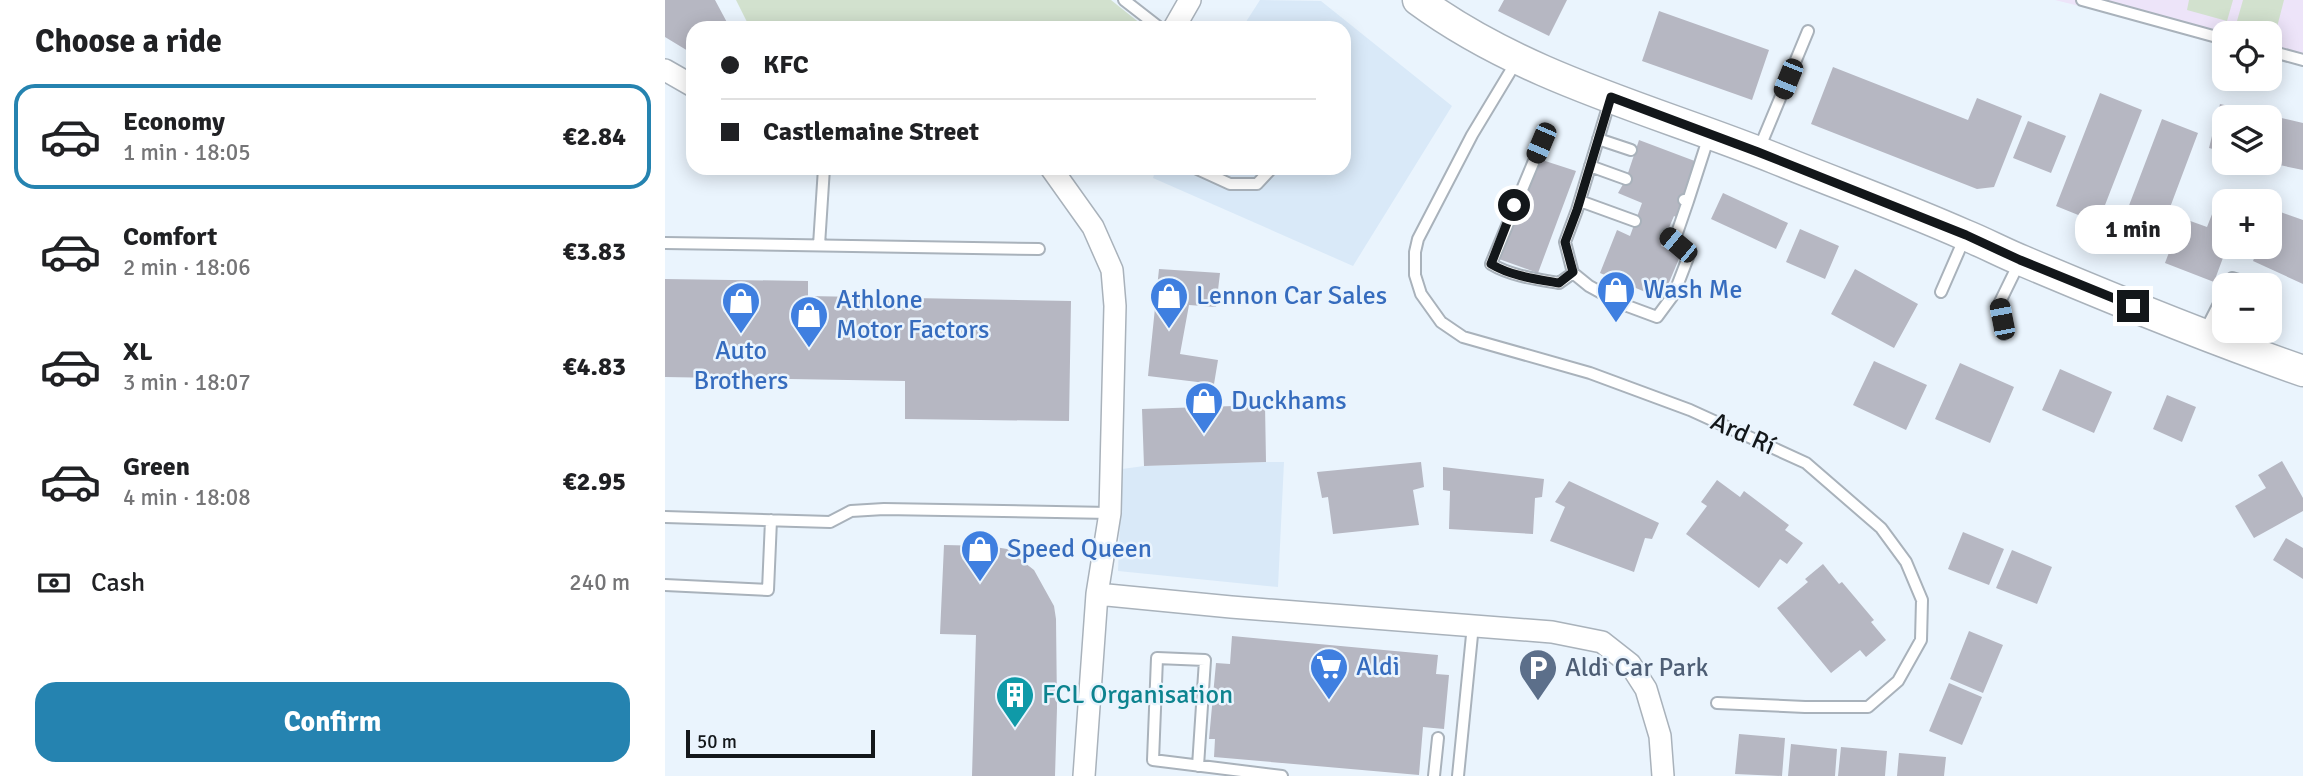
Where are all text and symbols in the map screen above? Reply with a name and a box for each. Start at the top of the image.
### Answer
map controls [2212,21,2282,343]
button: locate [2212,21,2282,91]
text: Choose a ride [35,22,222,61]
text: KFC [763,49,809,81]
car [1771,56,1806,102]
icon: car [39,105,102,168]
button: layers [2212,105,2282,175]
text: Economy [123,106,225,138]
text: Castlemaine Street [763,116,979,148]
car [1524,120,1559,166]
text: €2.84 [562,121,626,153]
text: 1 min · 18:05 [123,138,251,167]
route start [1498,189,1530,221]
button: + [2212,189,2282,259]
callout: 1 min [2075,204,2191,254]
text: 1 min [2105,215,2161,244]
icon: car [39,220,102,283]
text: Comfort [123,221,217,253]
car [1656,223,1701,267]
text: €3.83 [562,236,626,268]
text: 2 min · 18:06 [123,253,251,282]
shop icon: Wash Me [1595,269,1637,324]
button: − [2212,273,2282,343]
place label: Wash Me [1643,274,1743,306]
shop icon: Lennon Car Sales [1148,275,1190,330]
shop icon: Auto Brothers [720,280,762,335]
place label: Lennon Car Sales [1196,280,1387,312]
place label: Athlone Motor Factors [836,284,989,346]
route end [2117,290,2149,322]
shop icon: Athlone Motor Factors [788,294,830,349]
car [1988,296,2017,342]
icon: car [39,335,102,398]
place label: Auto Brothers [694,335,788,397]
text: XL [123,336,153,368]
text: €4.83 [562,351,626,383]
text: 3 min · 18:07 [123,368,251,397]
shop icon: Duckhams [1183,380,1225,435]
place label: Duckhams [1231,385,1347,417]
street label: Ard Rí [1706,406,1780,462]
icon: car [39,450,102,513]
text: Green [123,451,190,483]
text: €2.95 [562,466,626,498]
text: 4 min · 18:08 [123,483,251,512]
shop icon: Speed Queen [959,528,1001,583]
place label: Speed Queen [1007,533,1152,565]
icon: cash [35,564,73,602]
text: Cash [91,567,145,599]
text: 240 m [569,568,630,597]
supermarket icon: Aldi [1308,646,1350,701]
parking icon: Aldi Car Park [1517,647,1559,702]
place label: Aldi [1356,651,1400,683]
place label: Aldi Car Park [1565,652,1709,684]
building icon: FCL Organisation [994,674,1036,729]
place label: FCL Organisation [1042,679,1233,711]
button: Confirm [35,682,630,762]
scale bar [686,727,875,759]
text: 50 m [697,730,737,754]

